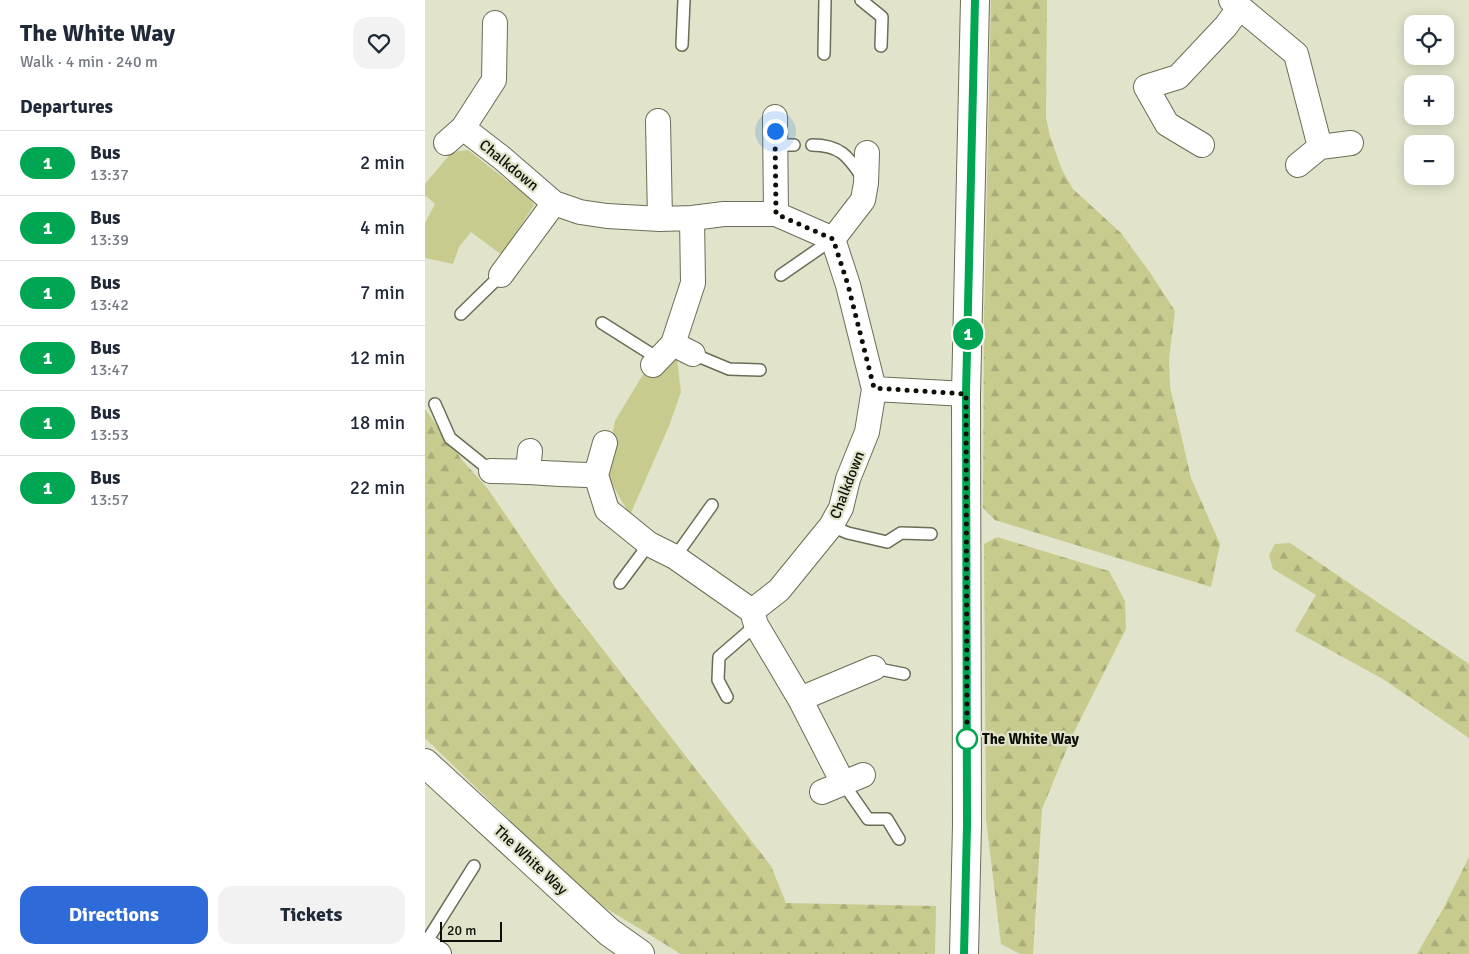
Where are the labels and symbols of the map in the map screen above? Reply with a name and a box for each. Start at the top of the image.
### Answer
your location [763,119,788,144]
street label: Chalkdown [476,136,542,194]
line badge: 1 [952,318,984,350]
street label: Chalkdown [826,449,868,521]
marker: The White Way [956,728,978,750]
place label: The White Way [982,730,1079,748]
street label: The White Way [491,821,571,899]
scale bar [440,919,503,942]

